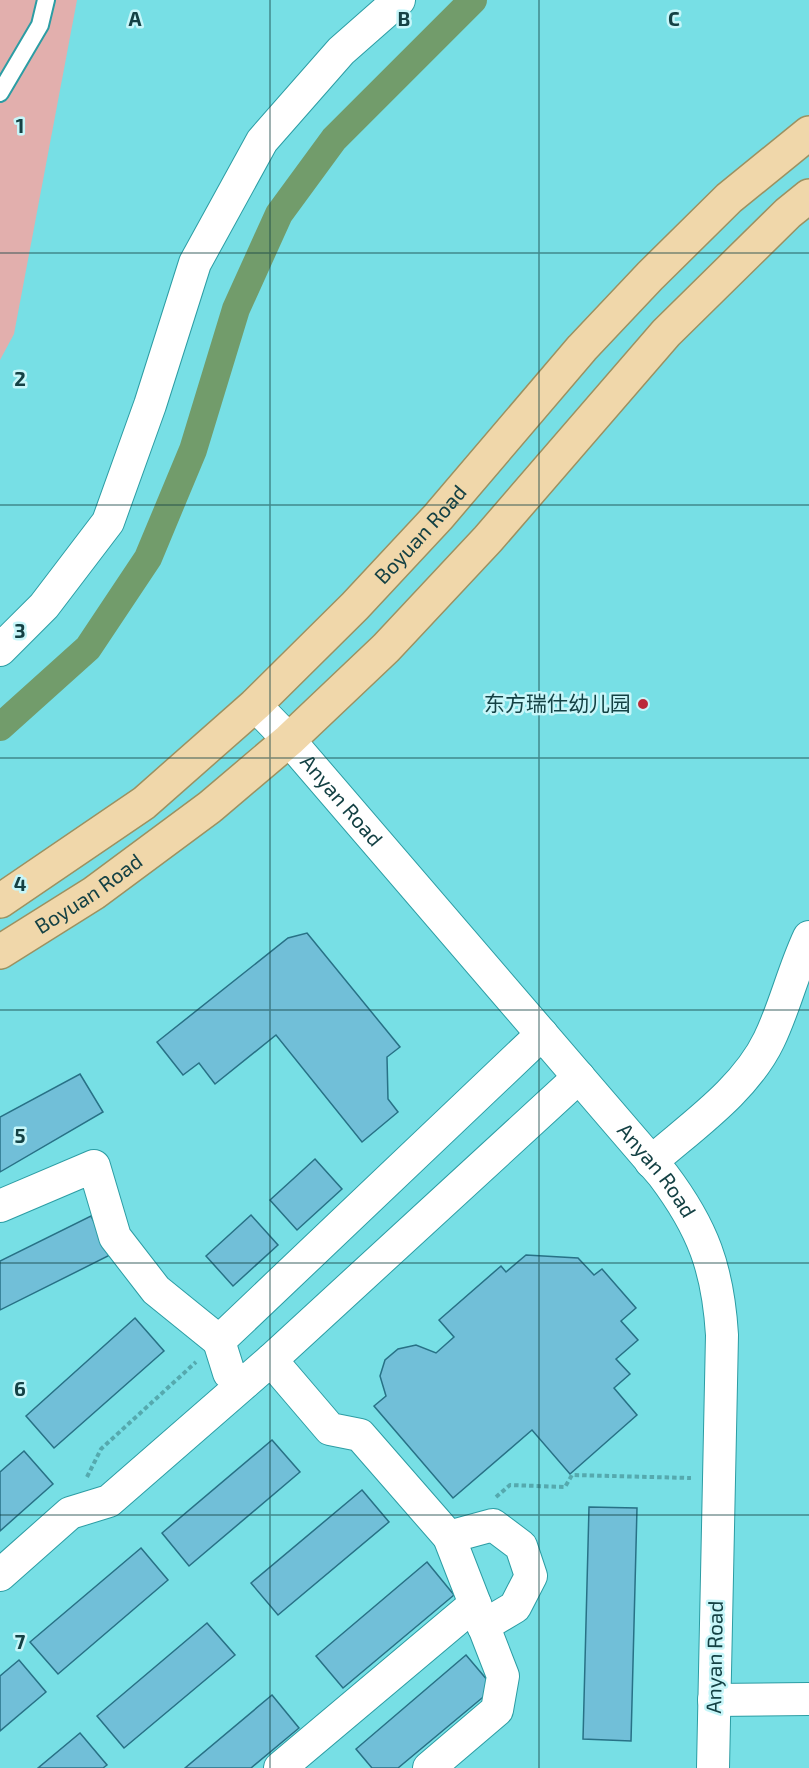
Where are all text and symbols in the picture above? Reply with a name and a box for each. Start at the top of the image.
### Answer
text: A [128,6,142,30]
text: B [398,6,410,30]
text: C [668,6,680,30]
text: 1 [16,113,24,137]
text: 2 [14,366,26,390]
street label: Boyuan Road [368,479,471,588]
text: 3 [14,618,26,642]
place label: 东方瑞仕幼儿园 [484,690,631,715]
marker: 东方瑞仕幼儿园 [636,697,650,711]
street label: Anyan Road [296,749,389,851]
street label: Boyuan Road [30,848,147,938]
text: 4 [14,871,27,895]
street label: Anyan Road [613,1117,702,1221]
text: 5 [14,1123,26,1147]
text: 6 [14,1376,26,1400]
street label: Anyan Road [700,1600,727,1714]
text: 7 [15,1629,26,1653]

